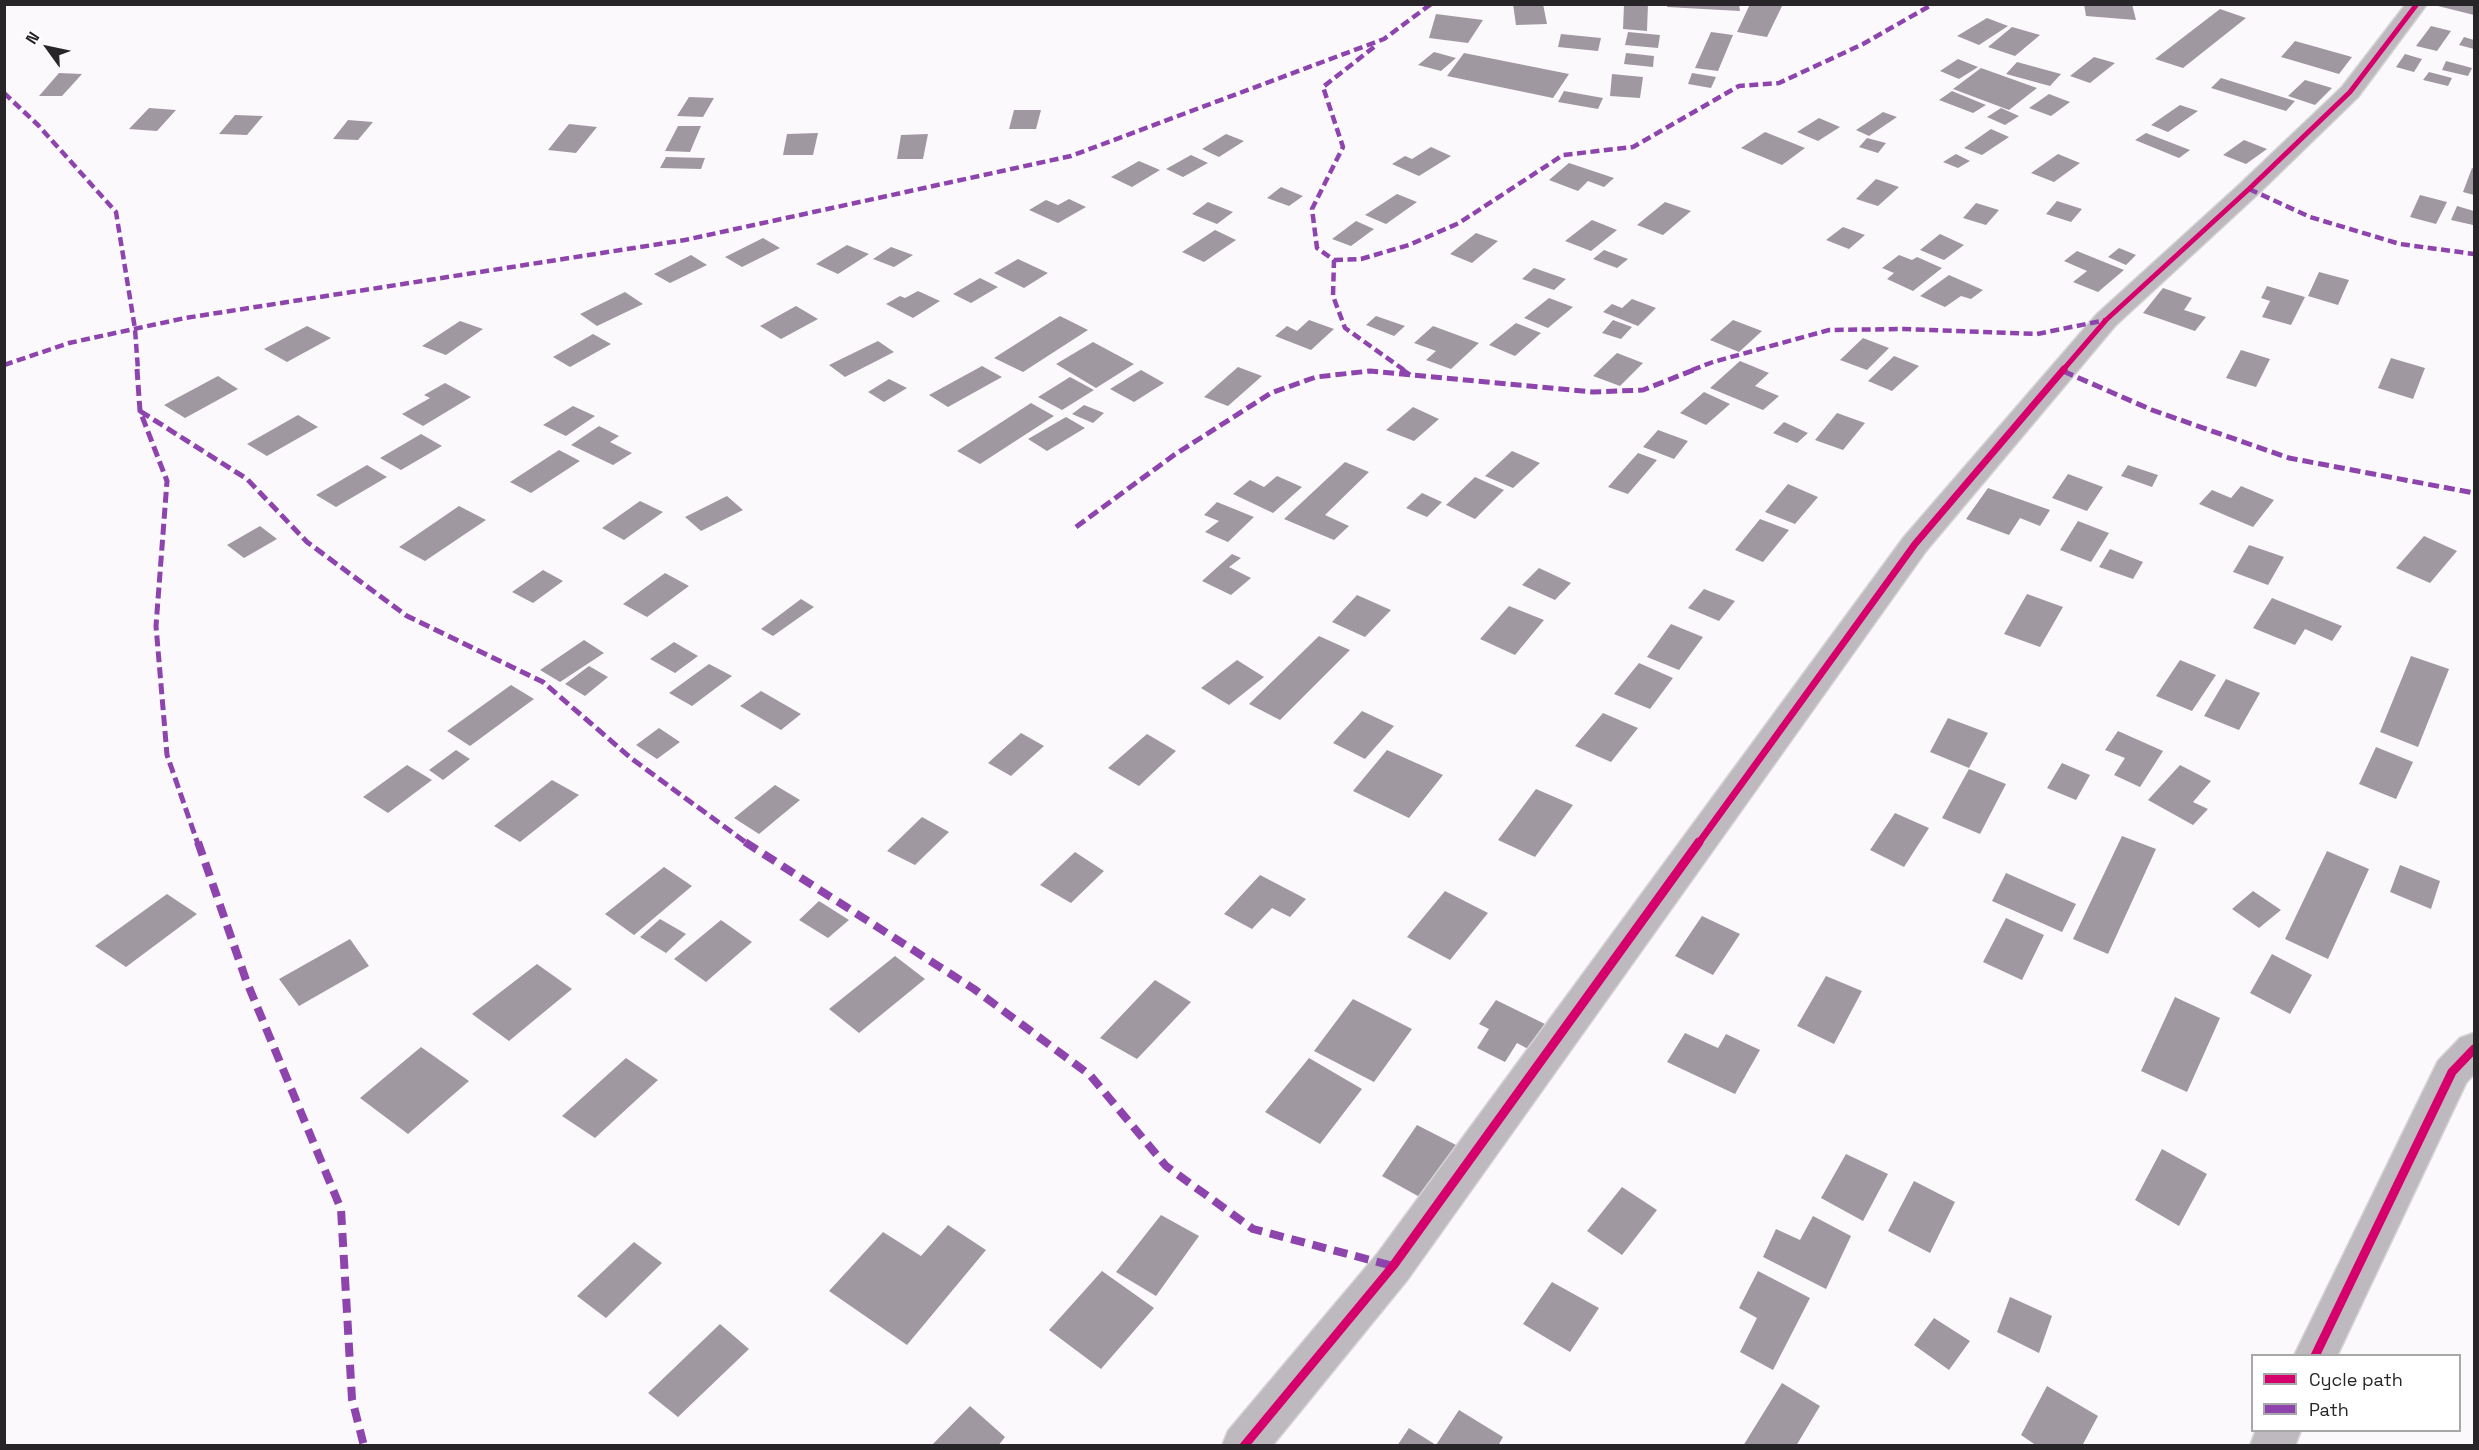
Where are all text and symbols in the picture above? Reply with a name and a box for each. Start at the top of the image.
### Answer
north arrow [18,18,78,78]
text: N [21,28,44,48]
legend [2251,1354,2461,1432]
text: Cycle path [2309,1368,2403,1391]
text: Path [2309,1398,2349,1421]

